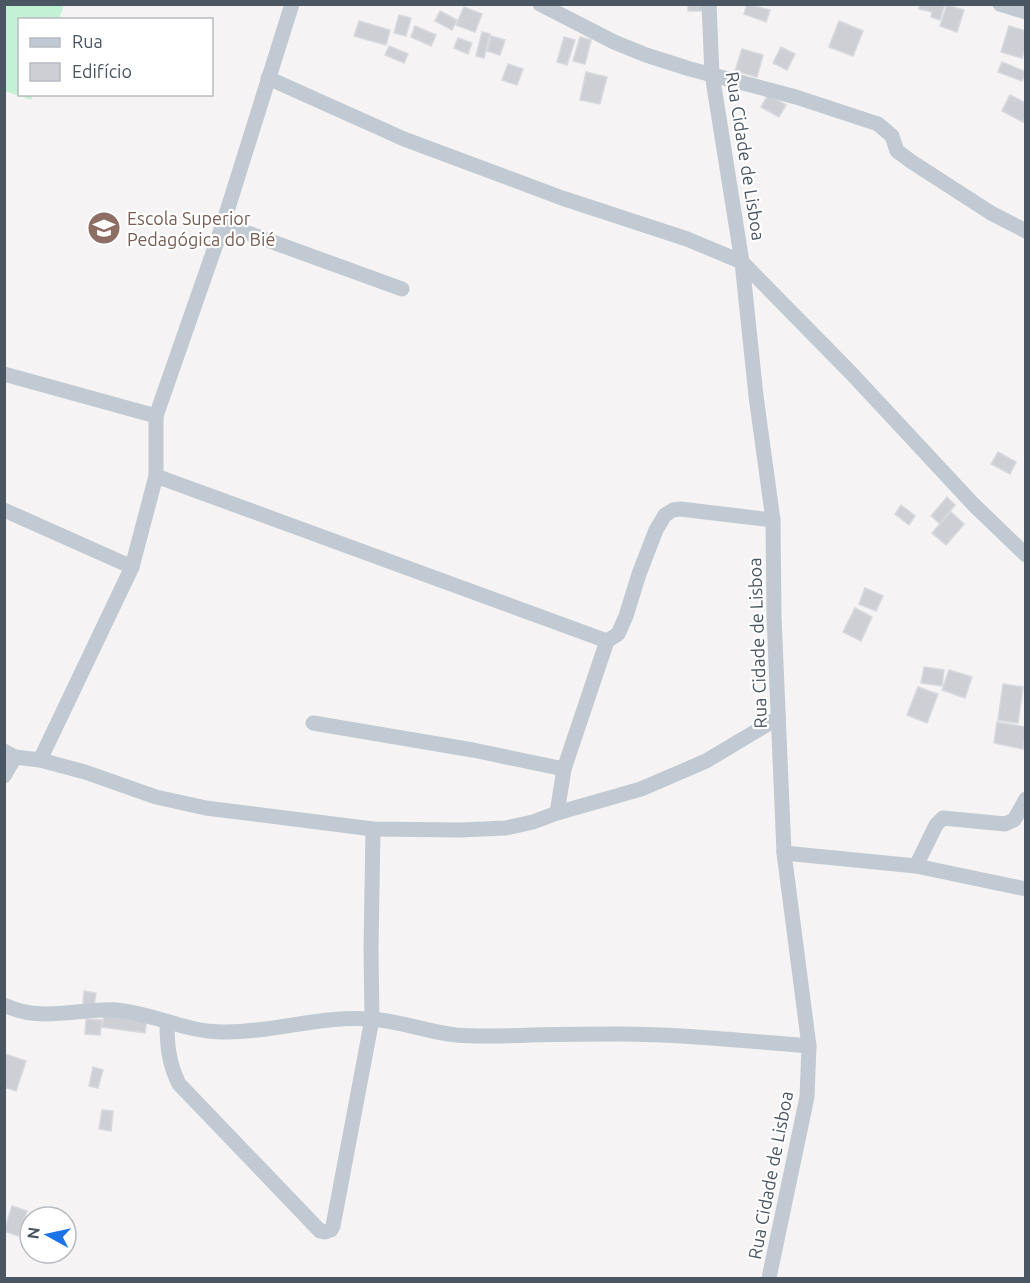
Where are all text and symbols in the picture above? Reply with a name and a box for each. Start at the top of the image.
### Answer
legend [18,18,213,96]
text: Rua [72,31,103,51]
text: Edifício [72,61,132,81]
street label: Rua Cidade de Lisboa [723,70,769,242]
place label: Escola Superior Pedagógica do Bié [127,208,275,249]
school or university icon: Escola Superior Pedagógica do Bié [86,210,122,246]
street label: Rua Cidade de Lisboa [744,557,770,729]
street label: Rua Cidade de Lisboa [744,1089,796,1261]
north arrow [18,1205,78,1265]
text: N [23,1226,43,1240]

